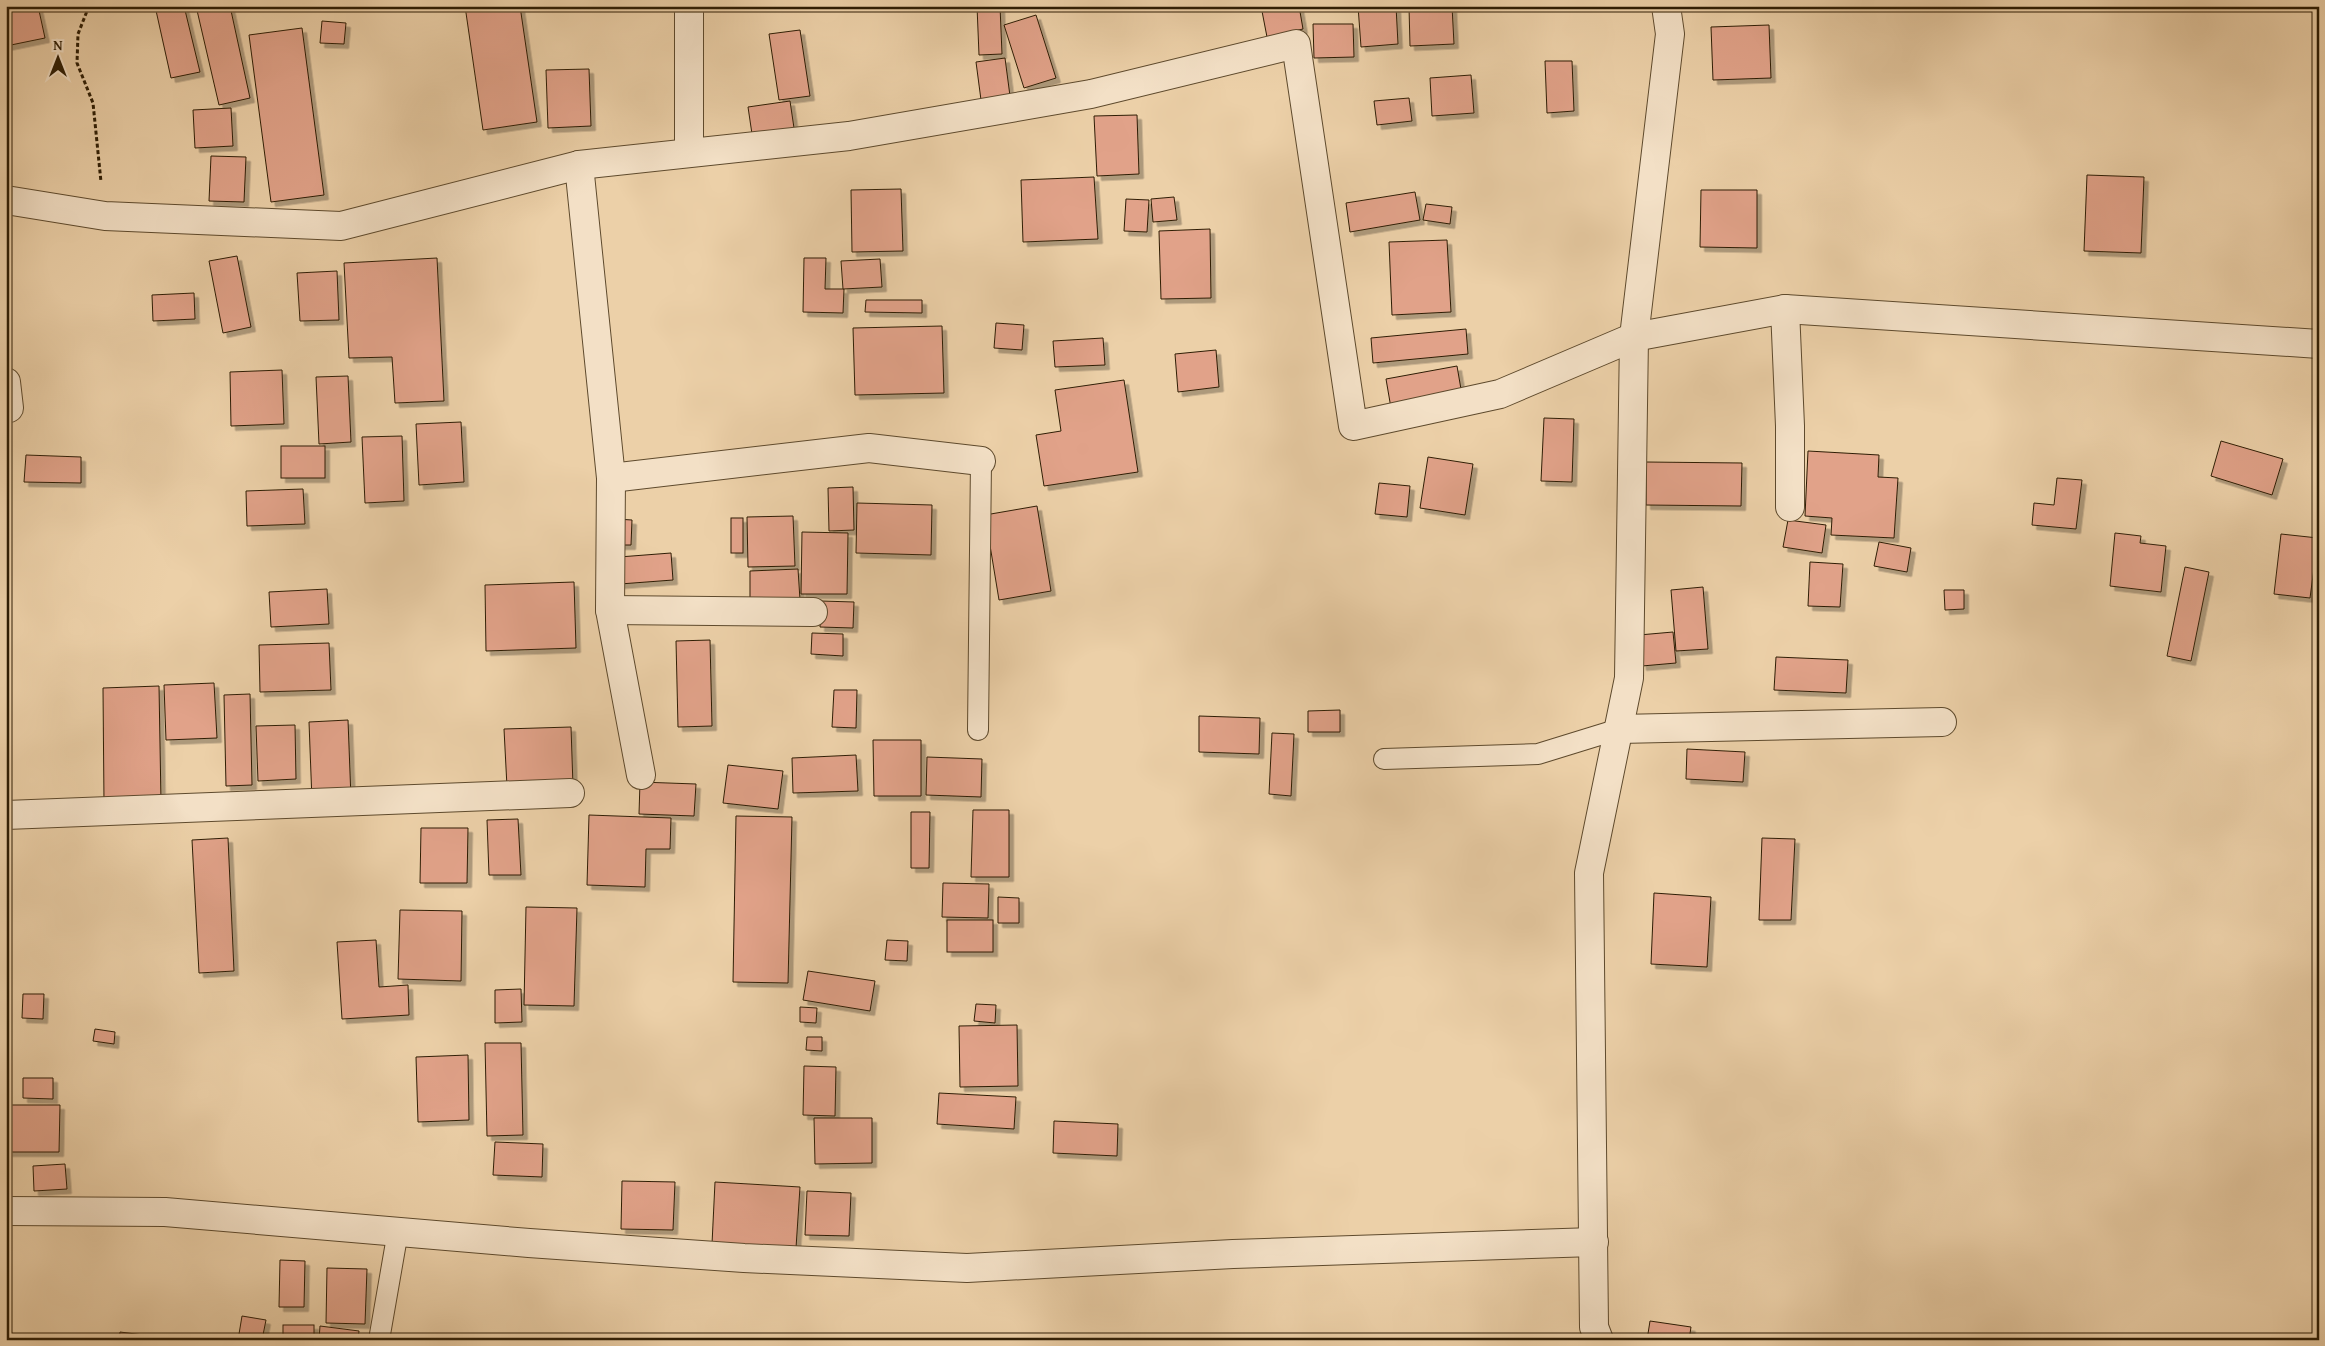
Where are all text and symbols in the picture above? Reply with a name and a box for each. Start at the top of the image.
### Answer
north arrow [32,32,82,82]
text: N [53,35,63,55]

